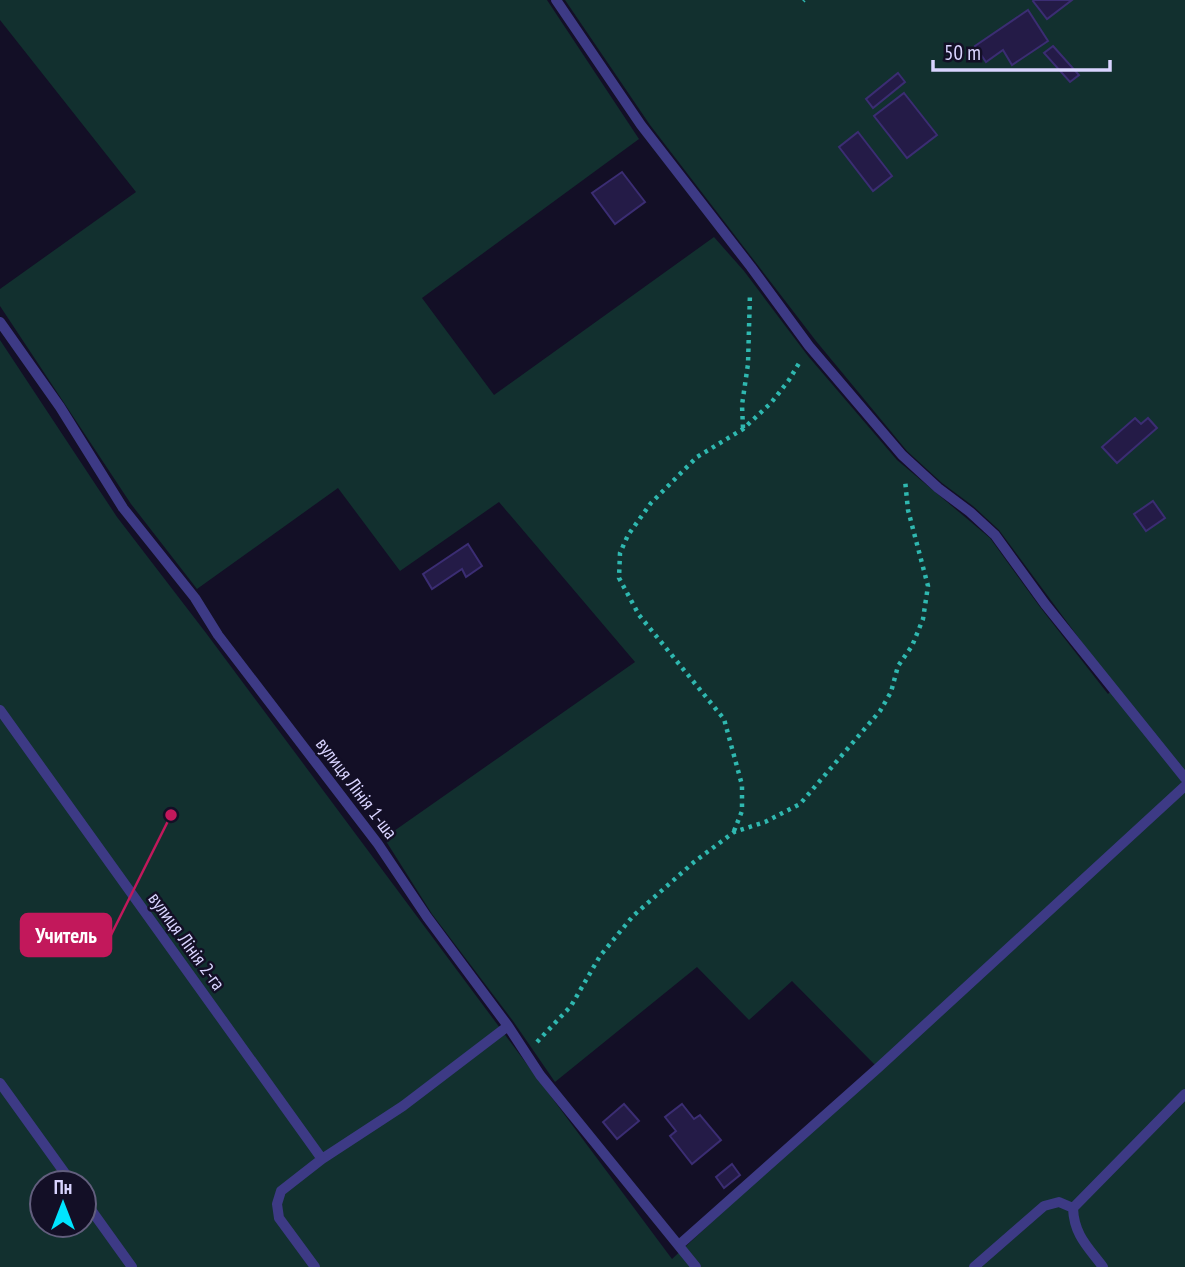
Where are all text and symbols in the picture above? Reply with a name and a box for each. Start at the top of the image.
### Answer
scale bar [933,28,1110,72]
text: 50 m [944,39,981,66]
street label: вулиця Лінія 1-ша [311,733,403,843]
street label: вулиця Лінія 2-га [143,887,231,995]
callout: Учитель [21,914,111,956]
text: Учитель [34,922,97,949]
north arrow [28,1169,98,1239]
text: Пн [54,1175,72,1199]

